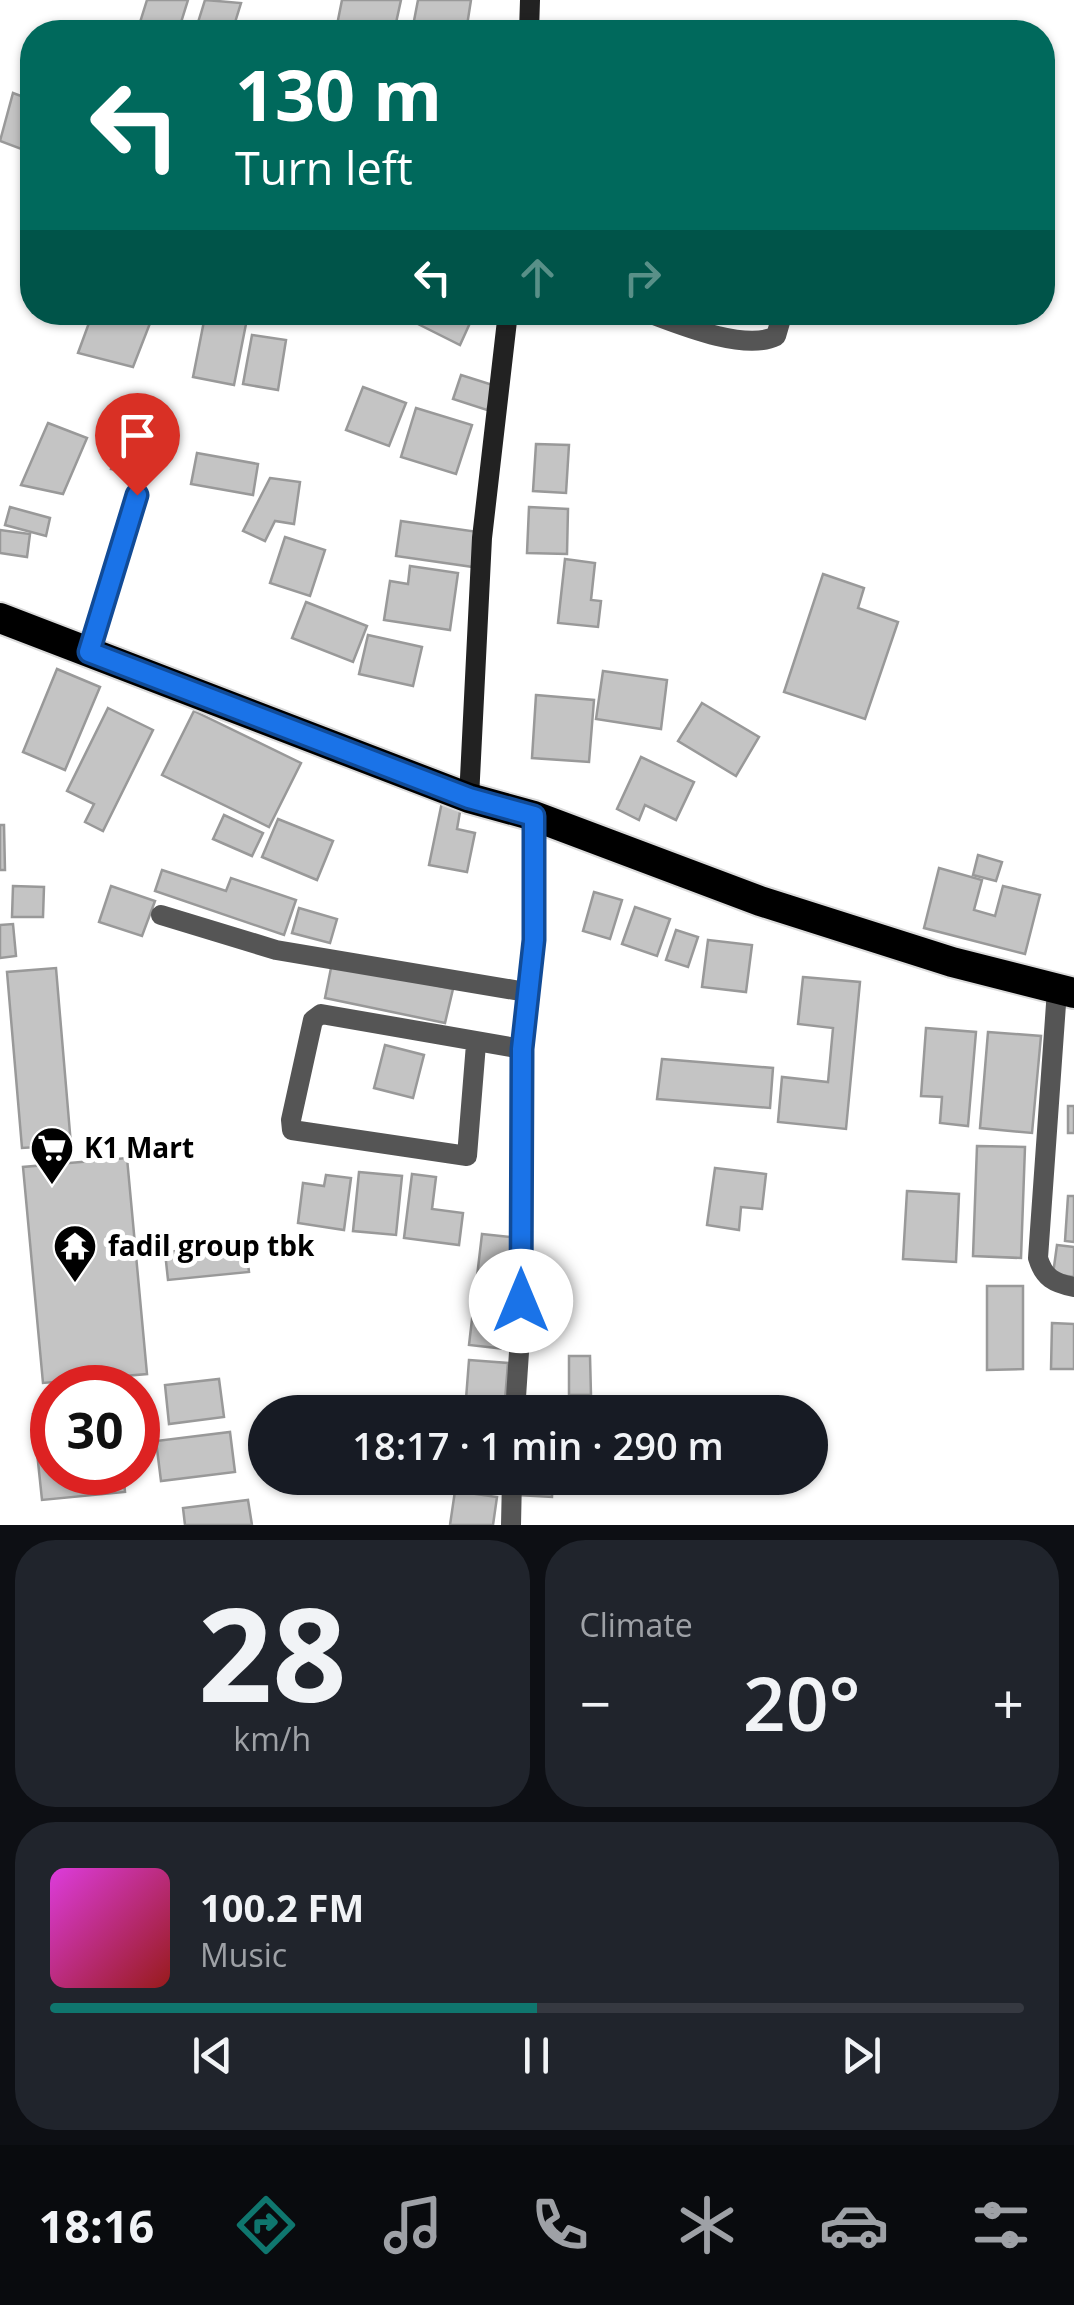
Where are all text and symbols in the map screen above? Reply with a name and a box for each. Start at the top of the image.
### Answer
text: 130 m [235,46,442,142]
icon: left [70,60,200,190]
text: Turn left [235,137,413,198]
icon: left [405,250,460,305]
icon: ahead [510,250,565,305]
icon: right [615,250,670,305]
pin [95,393,180,496]
icon: arrive [110,408,165,463]
supermarket icon: K1 Mart [29,1125,75,1186]
place label: K1 Mart [84,1128,194,1166]
temple icon: fadil group tbk [52,1223,98,1284]
place label: fadil group tbk [108,1226,315,1264]
position arrow [469,1249,573,1353]
speed limit sign: 30 [30,1365,160,1495]
text: 18:17 · 1 min · 290 m [352,1419,724,1471]
text: 28 [198,1563,347,1740]
text: Climate [580,1603,693,1646]
text: 20° [743,1651,861,1753]
text: − [580,1665,611,1740]
text: + [993,1665,1024,1740]
text: km/h [233,1717,311,1760]
text: 100.2 FM [200,1881,364,1933]
text: Music [200,1933,287,1976]
icon: previous [185,2028,240,2083]
icon: pause [509,2028,564,2083]
icon: next [834,2028,889,2083]
icon: directions [231,2190,301,2260]
icon: music [378,2190,448,2260]
icon: phone [525,2190,595,2260]
icon: climate [672,2190,742,2260]
icon: car [819,2190,889,2260]
icon: filters [966,2190,1036,2260]
text: 18:16 [38,2195,154,2256]

